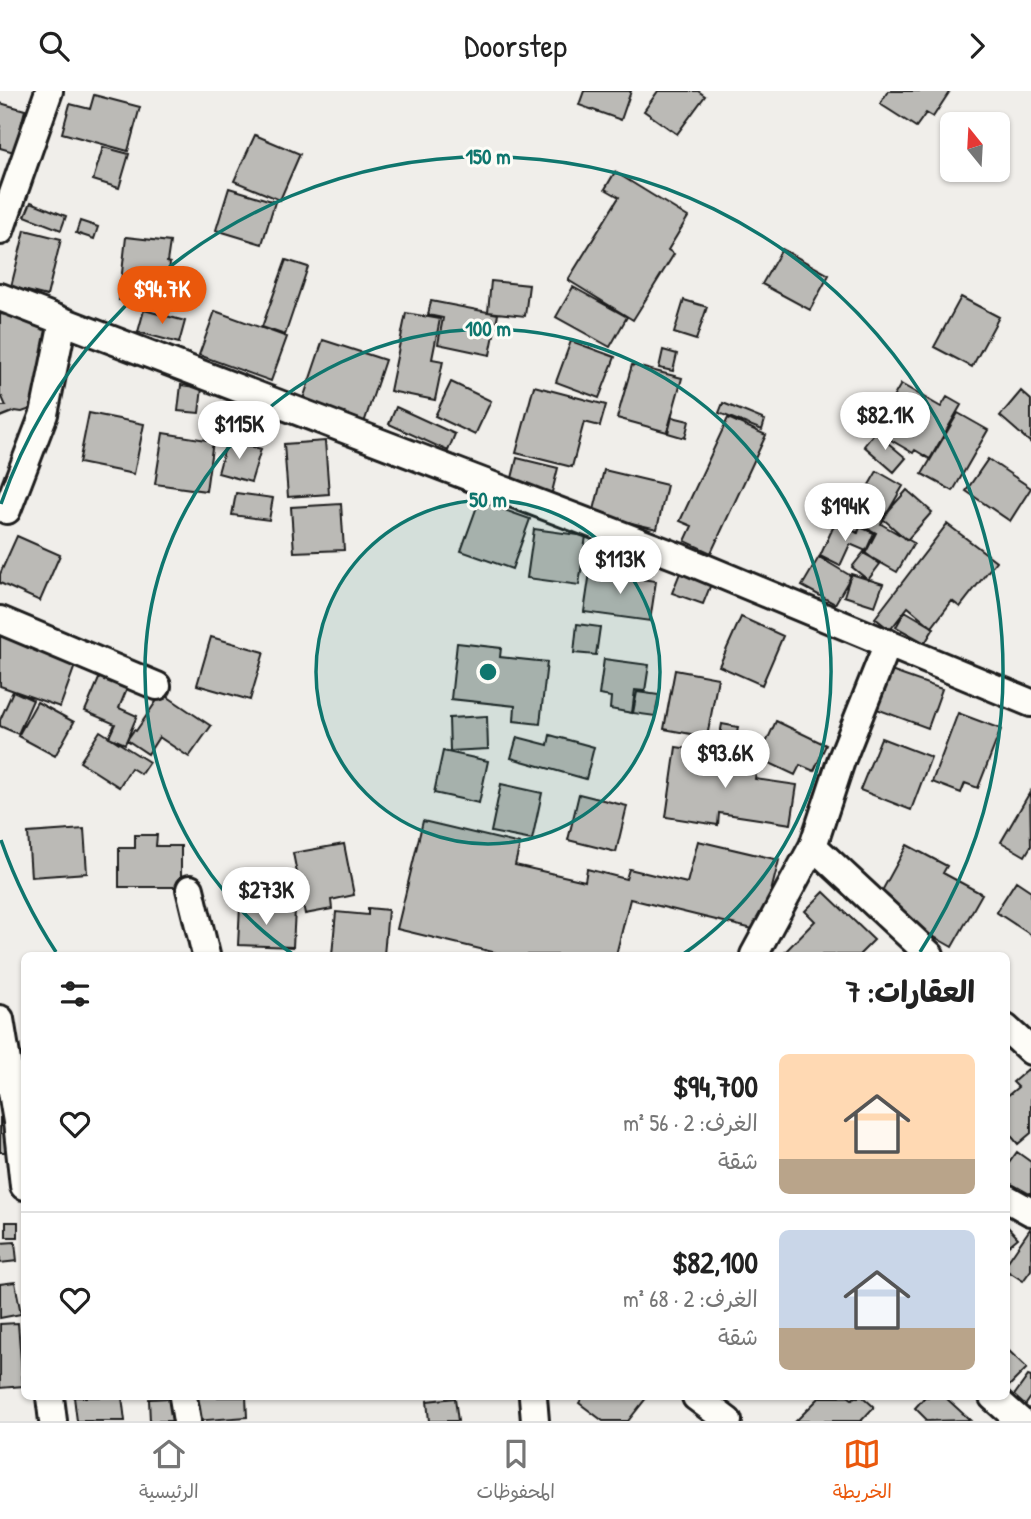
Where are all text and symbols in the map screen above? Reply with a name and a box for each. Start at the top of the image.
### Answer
text: Doorstep [464,24,567,67]
icon: search [35,27,73,65]
icon: forward [958,27,996,65]
north arrow [940,112,1010,182]
map controls [940,112,1010,182]
text: 150 m [465,142,511,171]
pin: $94.7K [105,267,219,326]
text: $94.7K [133,273,191,304]
text: 100 m [465,314,511,343]
pin: $82.1K [828,393,942,452]
text: $82.1K [856,399,914,430]
pin: $115K [190,401,288,461]
text: $115K [214,408,264,439]
pin: $194K [796,483,894,543]
text: 50 m [469,485,507,514]
text: $194K [820,490,870,521]
pin: $113K [571,537,669,596]
text: $113K [595,543,645,574]
centre of rings [476,660,500,684]
pin: $93.6K [668,731,782,790]
text: $93.6K [697,737,753,768]
pin: $273K [217,867,315,927]
text: $273K [238,874,294,905]
text: العقارات: 7 [846,971,975,1011]
icon: filters [56,975,94,1013]
text: $94,700 [673,1066,758,1106]
icon: home [835,1082,919,1166]
icon: heart [56,1105,94,1143]
text: الغرف: 2 · 56 m² [623,1107,758,1138]
text: شقة [718,1145,758,1176]
text: $82,100 [672,1242,758,1282]
icon: home [835,1258,919,1342]
icon: heart [56,1281,94,1319]
text: الغرف: 2 · 68 m² [623,1283,758,1314]
text: شقة [718,1321,758,1352]
tab: الرئيسية [139,1435,199,1508]
tab: المحفوظات [477,1435,555,1508]
tab: الخريطة [833,1435,892,1508]

